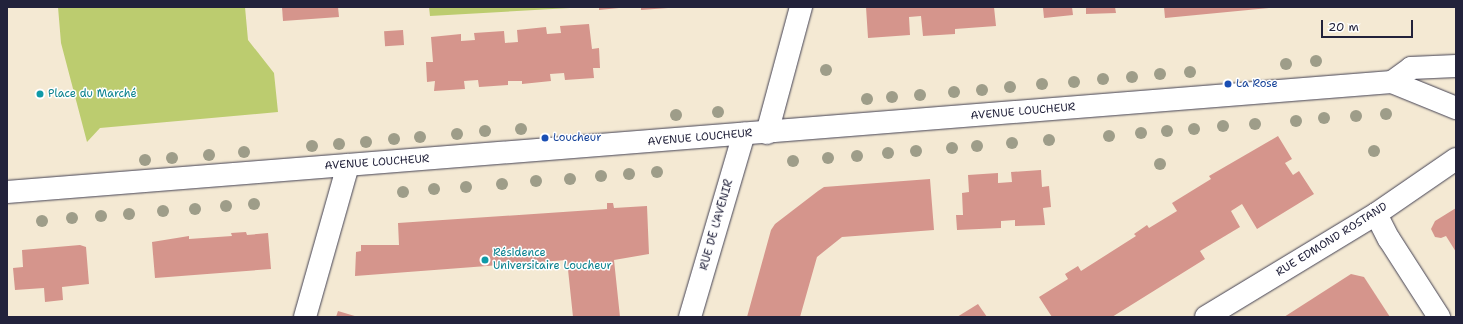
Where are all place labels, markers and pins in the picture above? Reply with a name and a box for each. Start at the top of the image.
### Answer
place label: La Rose [1236,77,1278,91]
marker: La Rose [1223,79,1233,89]
place label: Place du Marché [48,87,137,101]
marker: Place du Marché [35,89,45,99]
place label: Loucheur [553,131,601,145]
marker: Loucheur [540,133,550,143]
place label: Résidence Universitaire Loucheur [493,247,612,273]
marker: Résidence Universitaire Loucheur [480,255,490,265]

